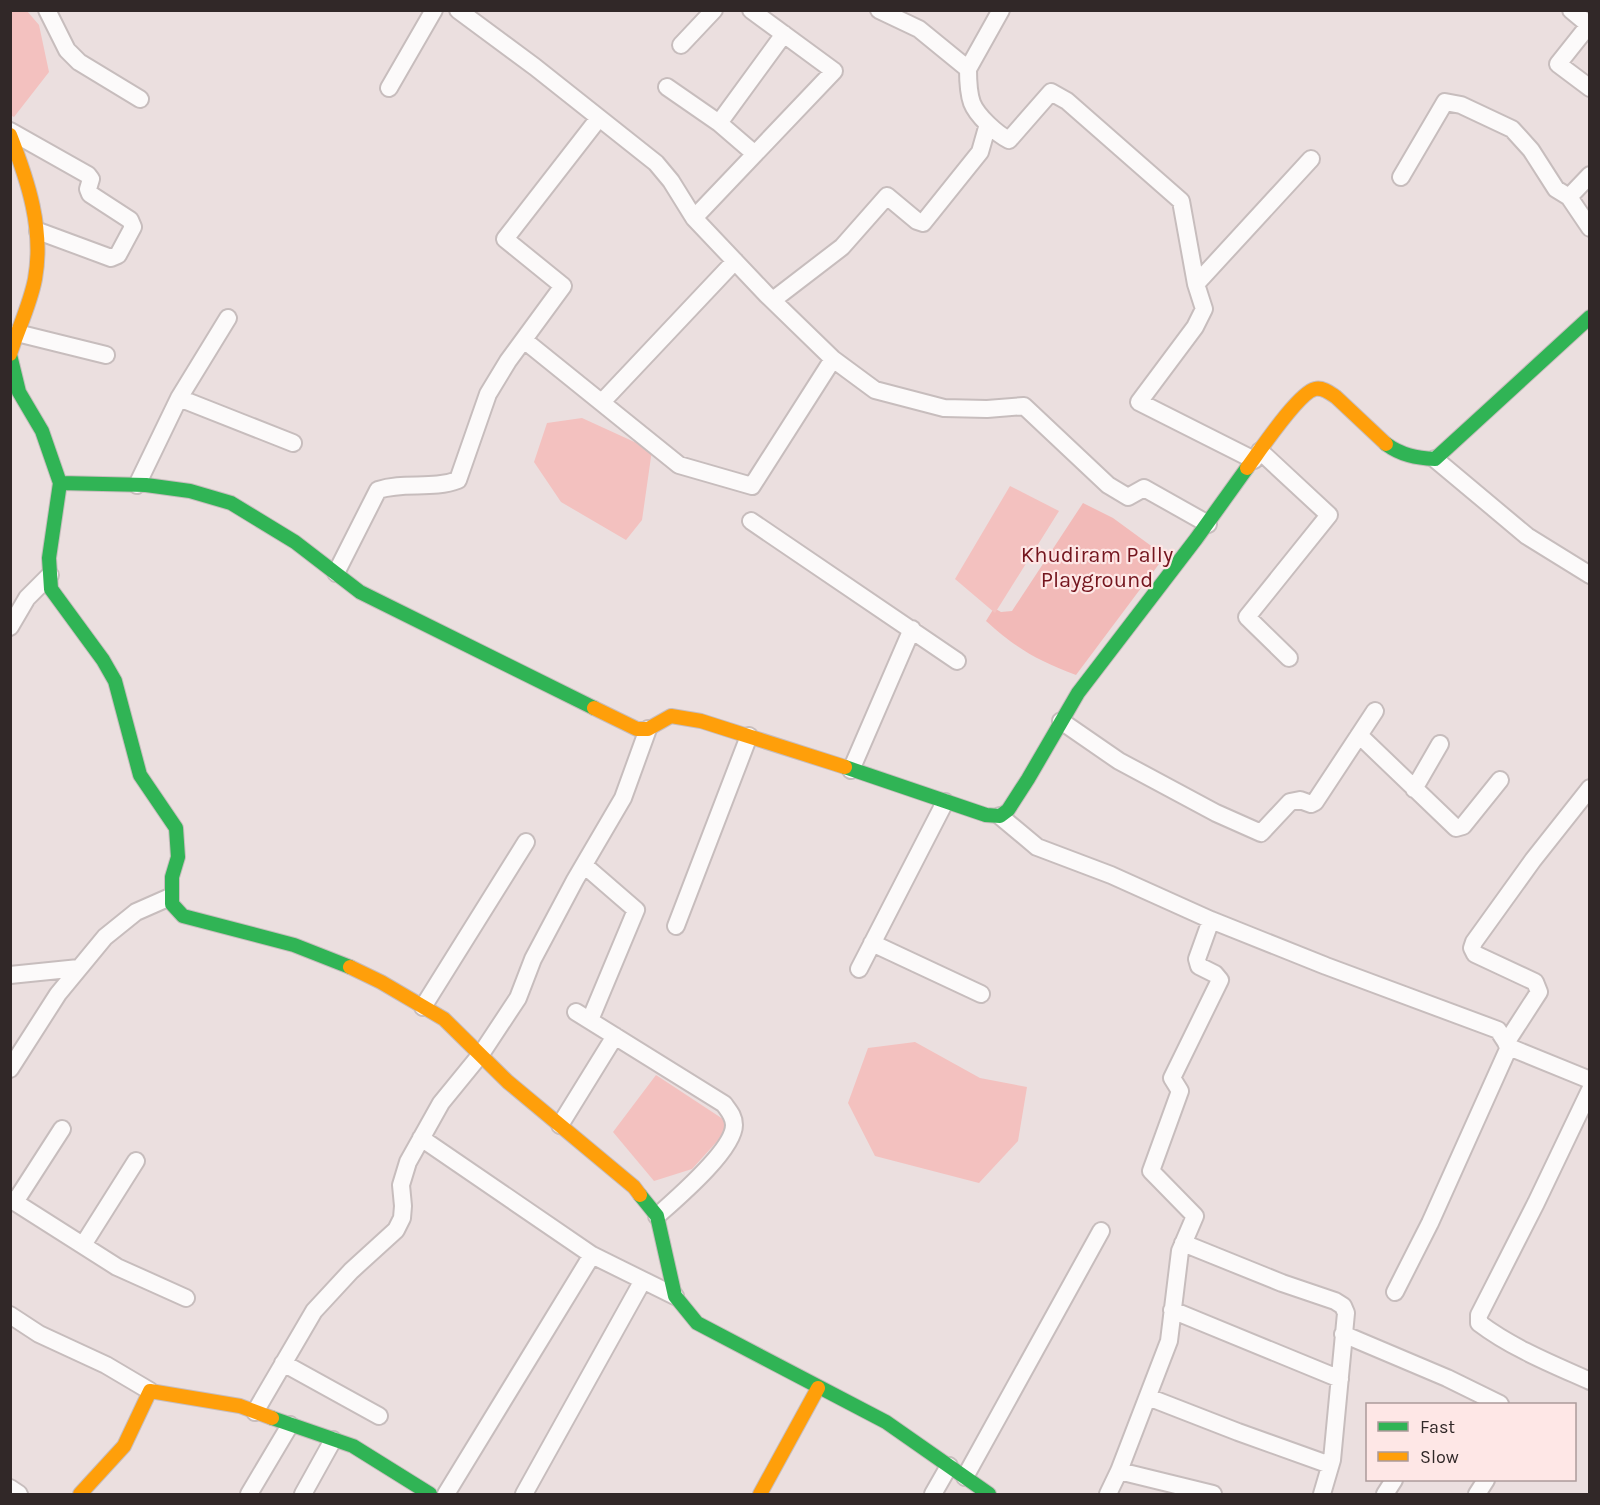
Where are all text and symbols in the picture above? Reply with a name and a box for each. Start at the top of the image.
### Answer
park label: Khudiram Pally Playground [1021,542,1173,593]
legend [1366,1403,1576,1481]
text: Fast [1420,1416,1455,1438]
text: Slow [1420,1446,1459,1468]

